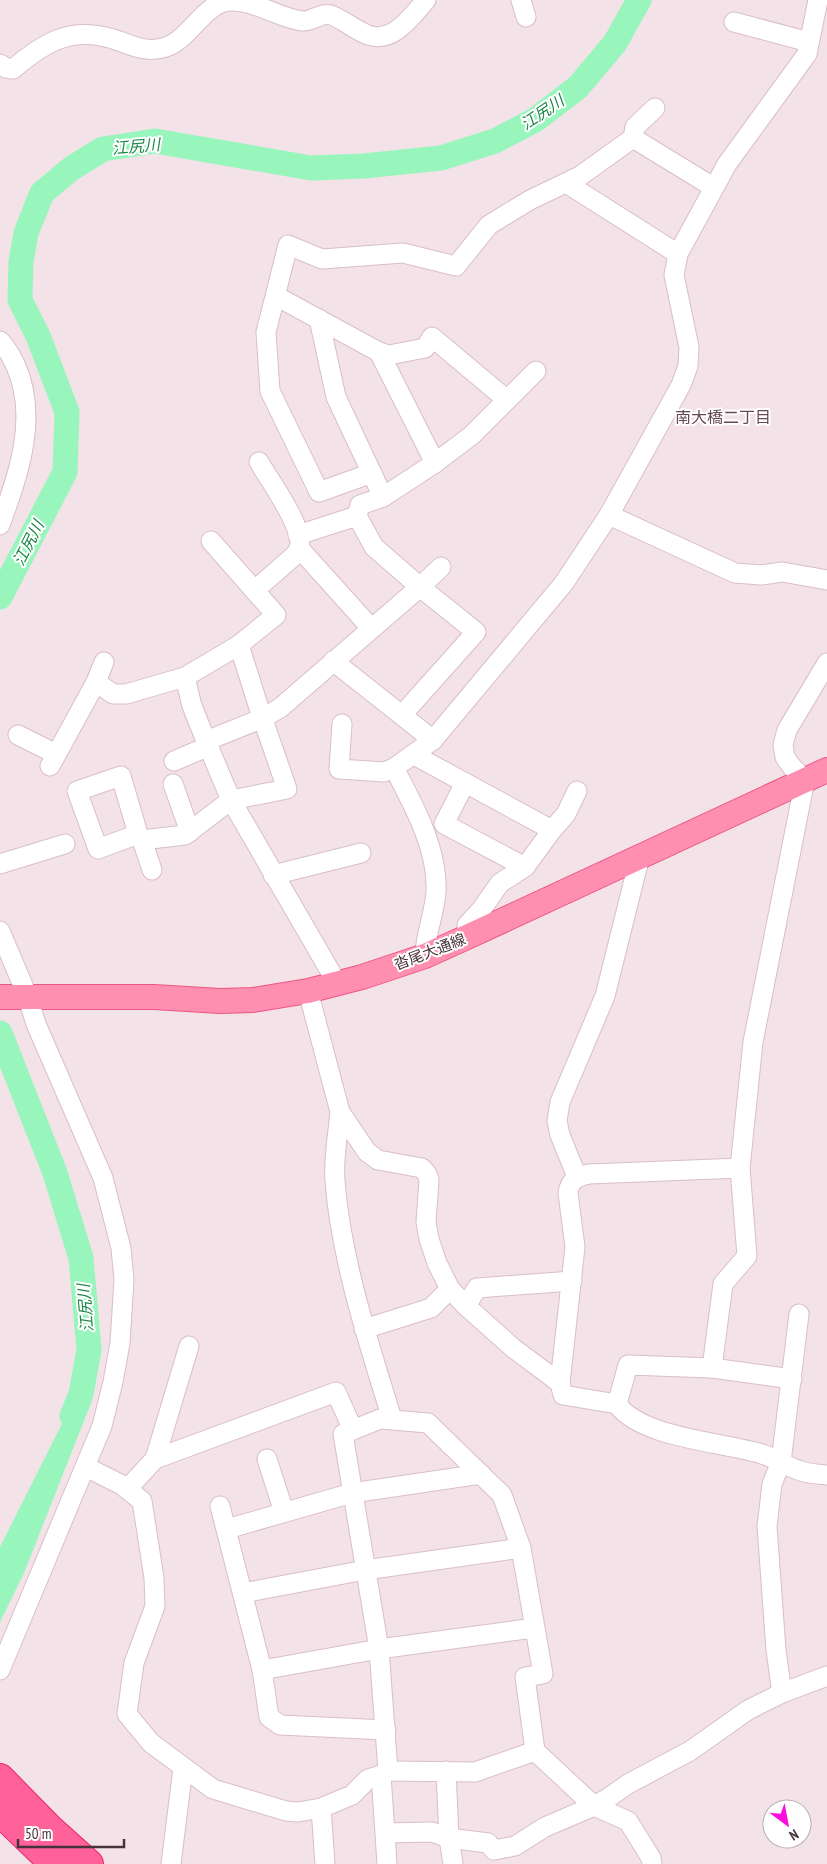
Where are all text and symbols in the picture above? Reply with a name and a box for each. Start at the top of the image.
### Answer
water label: 江尻川 [517,89,569,134]
water label: 江尻川 [111,134,163,158]
district label: 南大橋二丁目 [675,407,771,427]
water label: 江尻川 [8,515,49,569]
street label: 沓尾大通線 [391,929,468,974]
water label: 江尻川 [73,1281,97,1333]
north arrow [762,1799,812,1849]
scale bar [18,1816,124,1848]
text: 50 m [25,1824,51,1843]
text: N [786,1825,802,1845]

